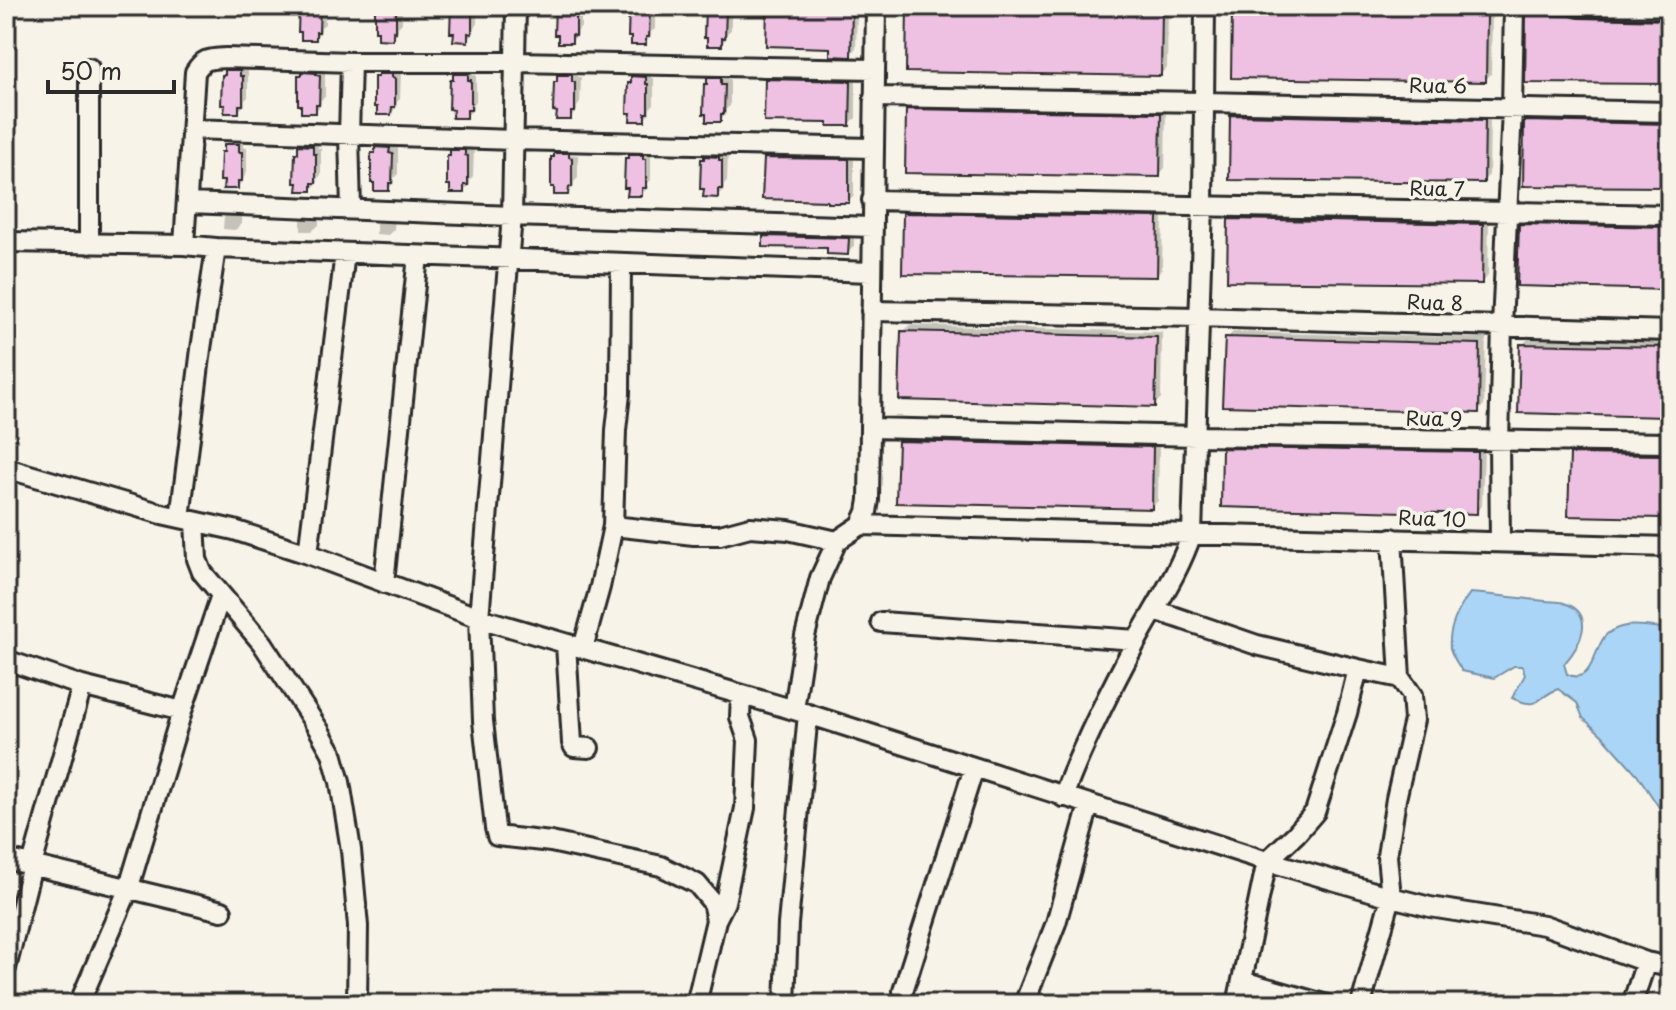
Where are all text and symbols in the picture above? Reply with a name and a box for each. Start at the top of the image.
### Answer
scale bar [48,44,174,94]
text: 50 m [60,52,122,88]
street label: Rua 6 [1409,69,1467,101]
street label: Rua 7 [1409,173,1465,203]
street label: Rua 8 [1406,286,1464,318]
street label: Rua 9 [1405,403,1463,433]
street label: Rua 10 [1397,502,1467,534]

